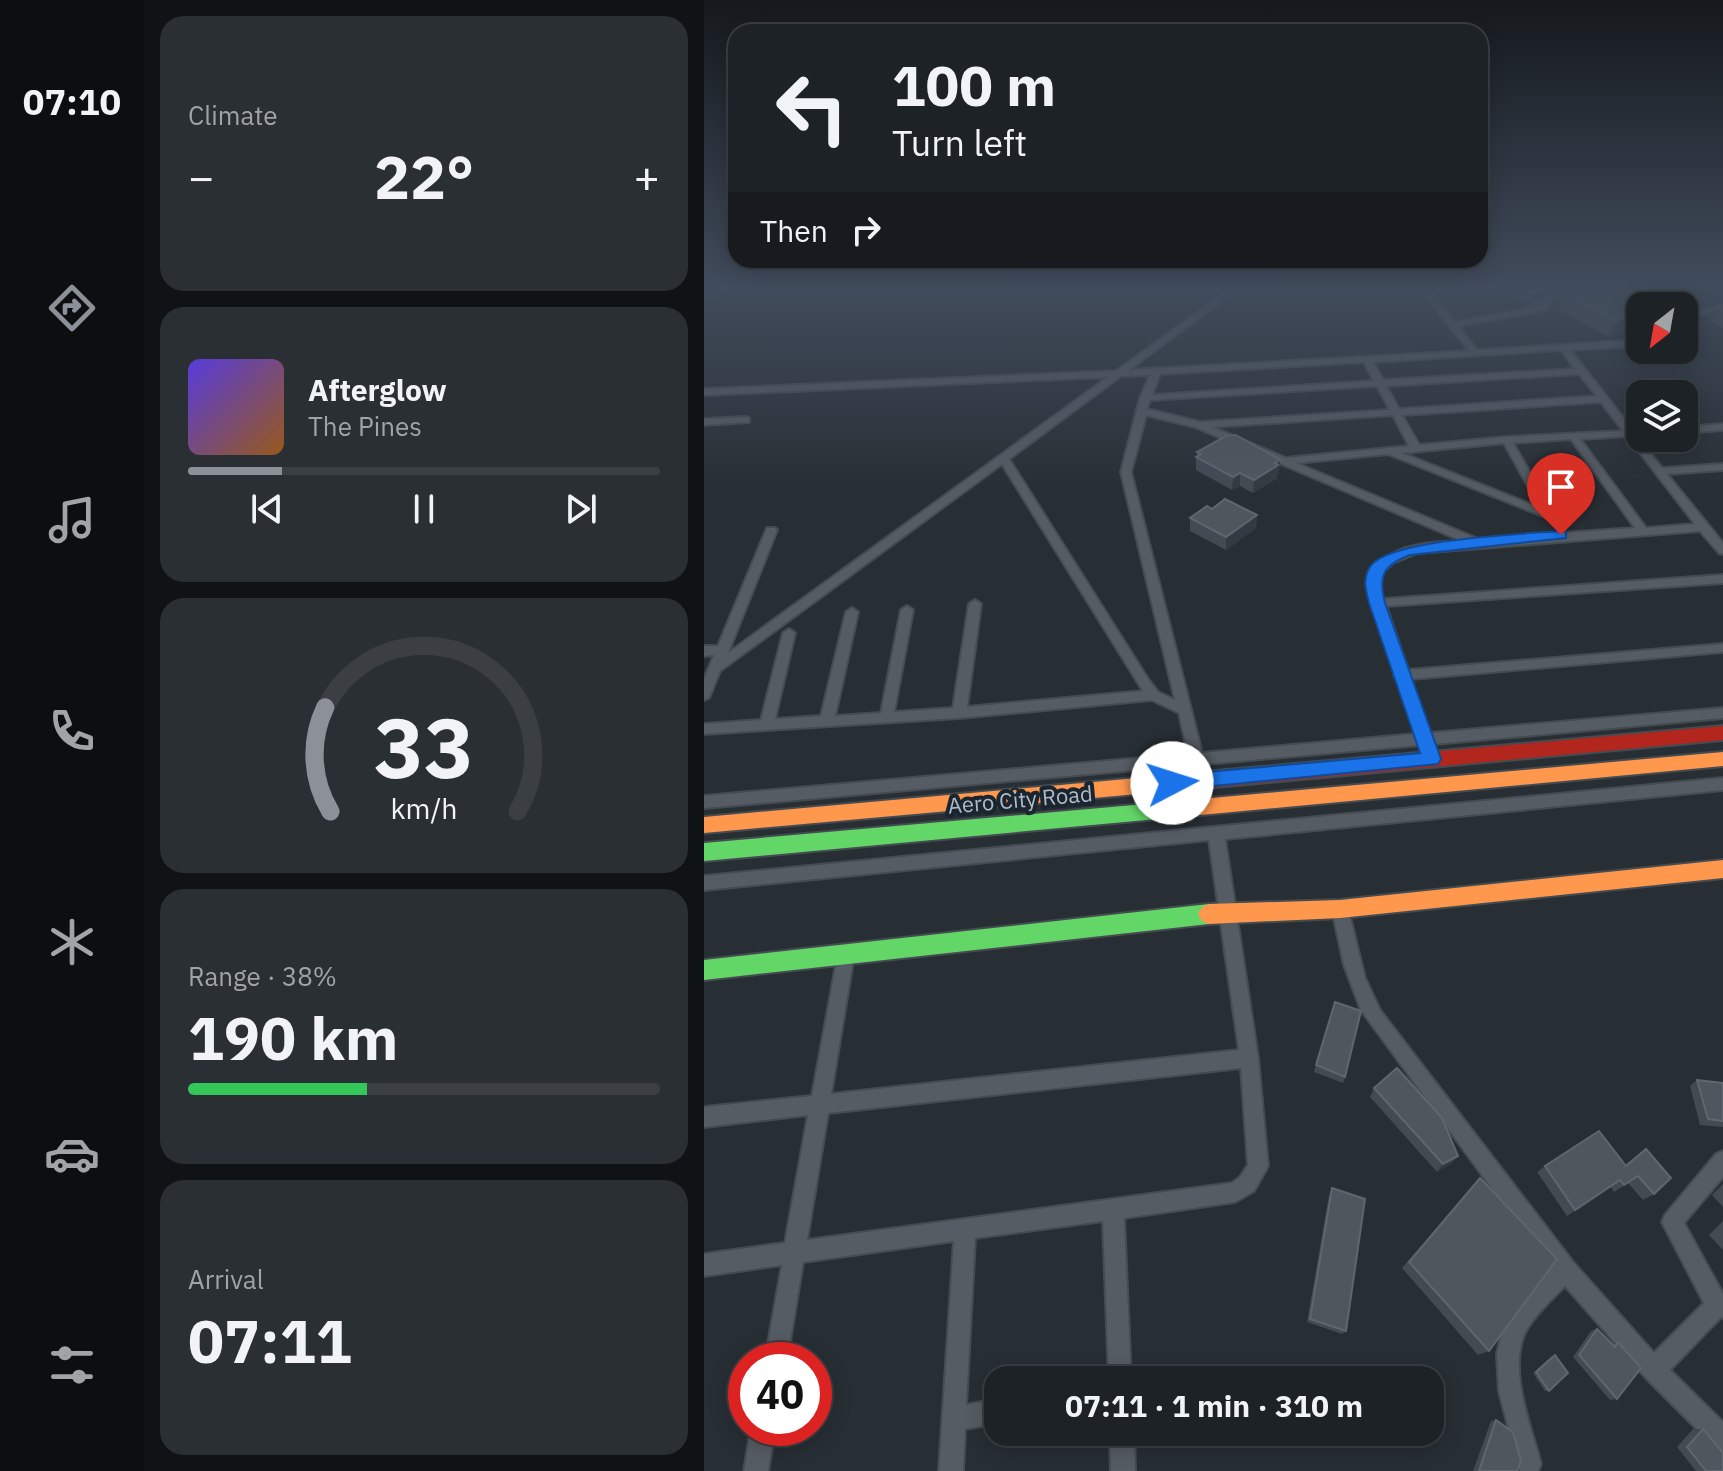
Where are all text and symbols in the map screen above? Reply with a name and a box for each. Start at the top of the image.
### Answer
text: 100 m [892,49,1056,121]
icon: left [760,56,864,160]
text: 07:10 [23,78,121,125]
text: Climate [188,98,278,132]
text: Turn left [892,119,1027,166]
text: 22° [374,137,474,216]
text: − [188,148,214,205]
text: + [634,148,660,205]
icon: right [844,208,888,252]
text: Then [760,211,828,250]
icon: directions [44,280,100,336]
north arrow [1626,292,1698,364]
map controls [1626,292,1698,452]
text: Afterglow [308,370,447,409]
button: layers [1626,380,1698,452]
text: The Pines [308,409,422,443]
pin [1527,453,1595,535]
icon: arrive [1539,465,1583,509]
icon: previous [245,487,289,531]
icon: pause [402,487,446,531]
icon: next [559,487,603,531]
icon: music [44,492,100,548]
text: 33 [374,692,474,800]
icon: phone [44,703,100,759]
position arrow [1130,741,1214,825]
street label: Aero City Road [946,778,1094,820]
text: km/h [390,790,458,827]
icon: climate [44,914,100,970]
text: Range · 38% [188,959,337,993]
text: 190 km [188,998,398,1077]
icon: car [44,1126,100,1182]
text: Arrival [188,1262,264,1296]
text: 07:11 [188,1301,352,1380]
icon: filters [44,1337,100,1393]
speed limit sign: 40 [728,1342,832,1446]
text: 07:11 · 1 min · 310 m [1065,1386,1363,1425]

